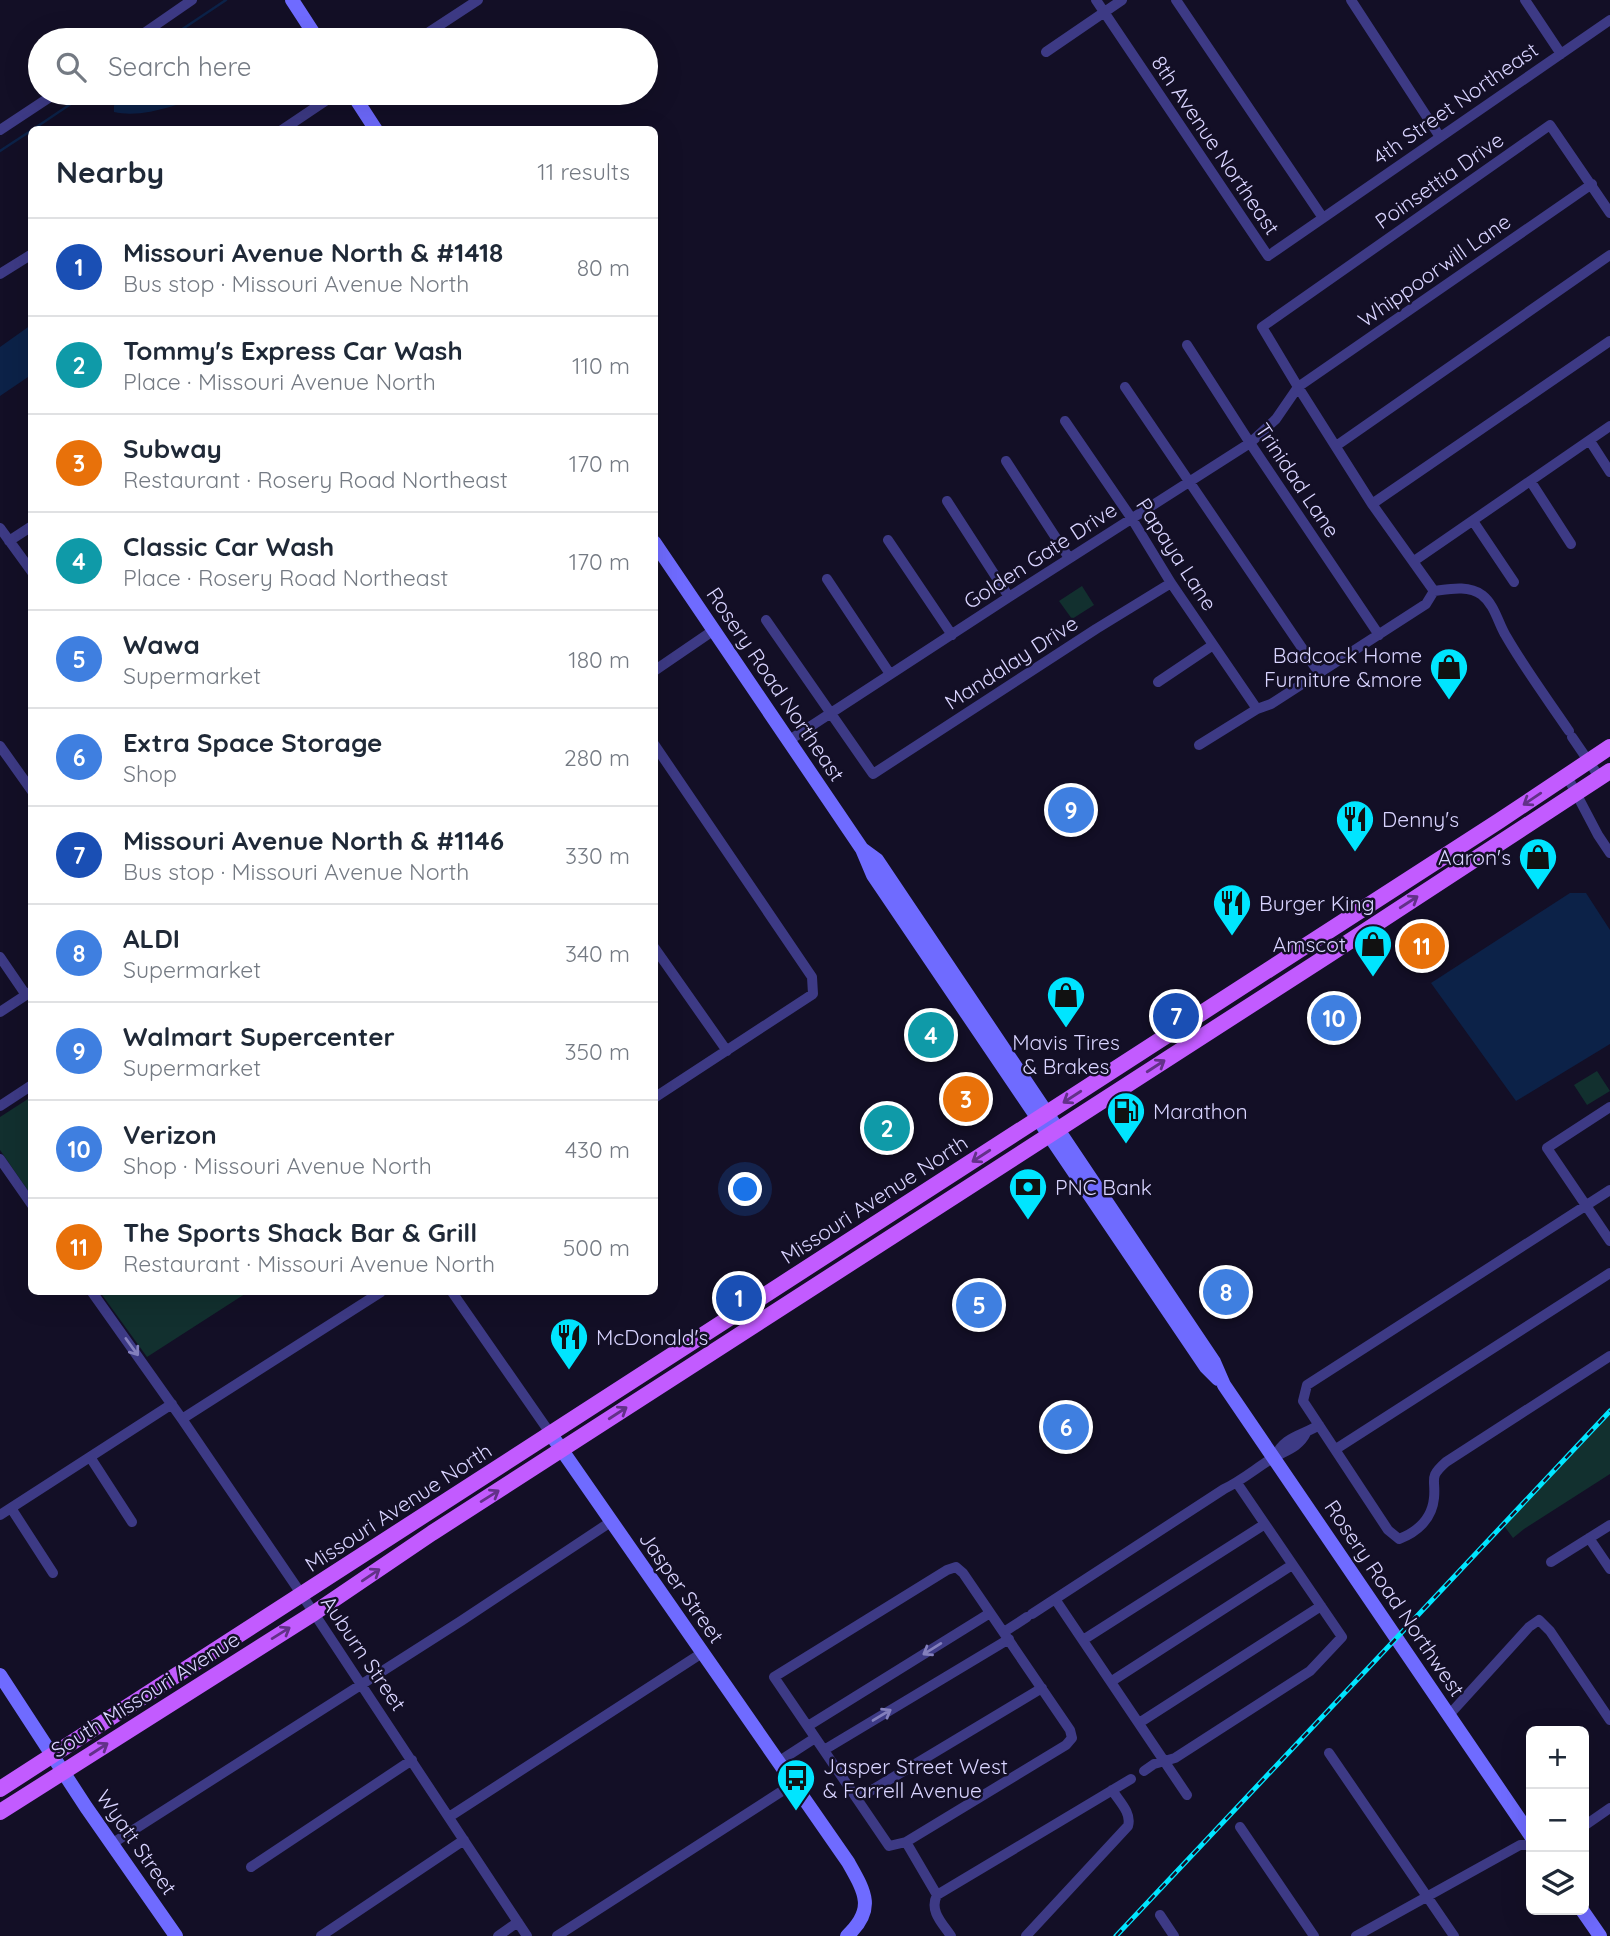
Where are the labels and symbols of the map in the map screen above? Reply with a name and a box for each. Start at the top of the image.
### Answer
street label: 4th Street Northeast [1367,36,1543,170]
street label: 8th Avenue Northeast [1146,51,1286,239]
street label: Poinsettia Drive [1370,126,1508,234]
street label: Whippoorwill Lane [1353,208,1515,332]
street label: Trinidad Lane [1250,418,1346,542]
street label: Papaya Lane [1131,493,1223,615]
street label: Golden Gate Drive [959,496,1121,614]
street label: Rosery Road Northeast [701,582,851,786]
street label: Mandalay Drive [940,609,1082,715]
place label: Badcock Home Furniture &more [1264,642,1422,692]
shop icon: Badcock Home Furniture &more [1428,646,1470,701]
pin: 9 [1048,784,1094,836]
one-way arrow [1523,792,1542,807]
restaurant icon: Denny's [1334,798,1376,853]
place label: Denny's [1382,806,1459,832]
shop icon: Aaron's [1517,836,1559,891]
place label: Aaron's [1438,844,1511,870]
restaurant icon: Burger King [1211,882,1253,937]
place label: Burger King [1259,890,1375,916]
one-way arrow [1399,895,1418,910]
pin: 11 [1399,920,1445,972]
shop icon: Amscot [1352,923,1394,978]
place label: Amscot [1273,931,1346,957]
shop icon: Mavis Tires & Brakes [1045,974,1087,1029]
pin: 7 [1153,990,1199,1042]
pin: 10 [1311,992,1357,1044]
pin: 4 [908,1009,954,1061]
place label: Mavis Tires & Brakes [1012,1029,1120,1079]
one-way arrow [1146,1058,1166,1072]
pin: 3 [943,1073,989,1125]
one-way arrow [1063,1089,1082,1104]
fuel station icon: Marathon [1105,1090,1147,1145]
place label: Marathon [1153,1098,1248,1124]
pin: 2 [864,1102,910,1154]
street label: Missouri Avenue North [776,1129,972,1269]
one-way arrow [972,1148,991,1163]
bank icon: PNC Bank [1007,1166,1049,1221]
your location [728,1172,762,1206]
place label: PNC Bank [1055,1174,1152,1200]
pin: 8 [1203,1266,1249,1318]
pin: 1 [716,1272,762,1324]
pin: 5 [956,1279,1002,1331]
restaurant icon: McDonald's [548,1316,590,1371]
place label: McDonald's [596,1324,708,1350]
one-way arrow [125,1337,139,1356]
pin: 6 [1043,1401,1089,1453]
one-way arrow [608,1406,628,1420]
street label: Missouri Avenue North [300,1437,496,1577]
one-way arrow [479,1489,499,1503]
street label: Rosery Road Northwest [1319,1495,1471,1701]
street label: Jasper Street [634,1526,730,1648]
one-way arrow [360,1567,380,1581]
street label: Auburn Street [316,1590,412,1716]
street label: South Missouri Avenue [46,1625,244,1763]
one-way arrow [271,1626,290,1641]
one-way arrow [923,1643,943,1657]
one-way arrow [872,1708,892,1722]
one-way arrow [88,1742,108,1756]
place label: Jasper Street West & Farrell Avenue [823,1753,1008,1803]
bus stop icon: Jasper Street West & Farrell Avenue [775,1757,817,1812]
street label: Wyatt Street [91,1784,183,1900]

